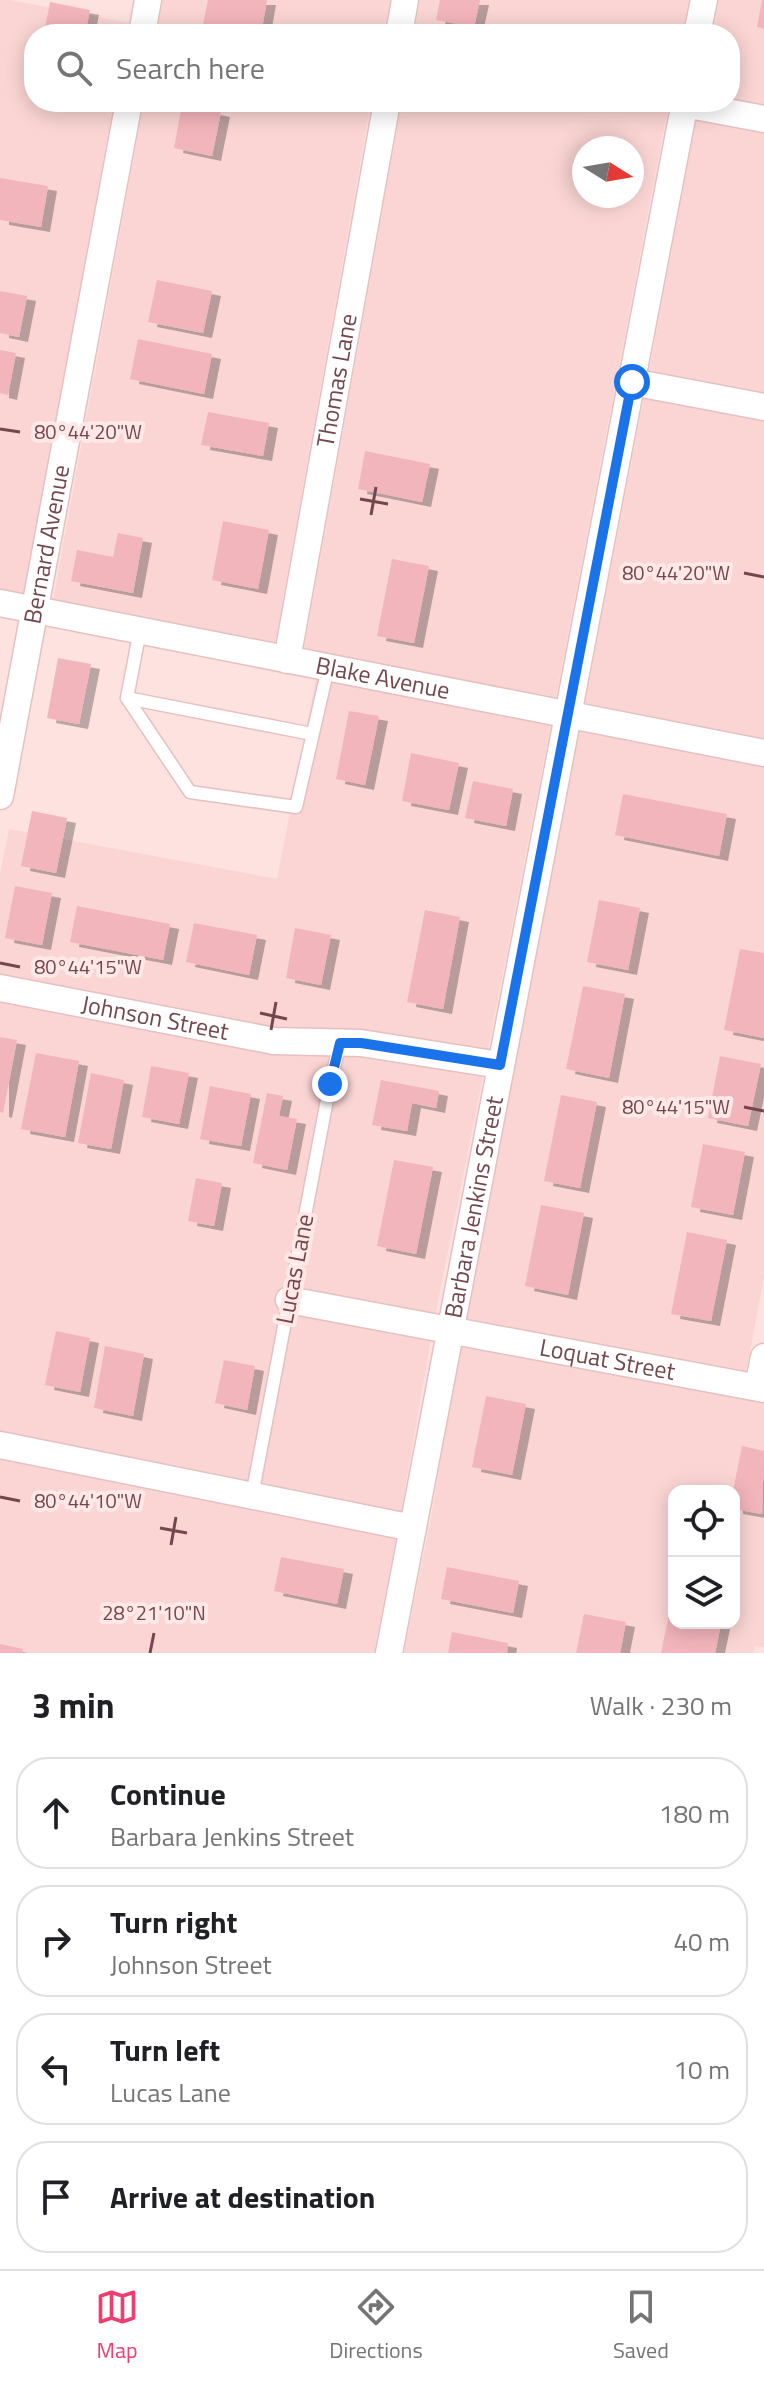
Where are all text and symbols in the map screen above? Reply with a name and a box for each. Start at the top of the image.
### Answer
search box [24,24,740,112]
text: Search here [116,45,265,91]
icon: search [52,46,96,90]
north arrow [572,136,644,208]
street label: Thomas Lane [306,311,366,450]
route start [614,364,650,400]
text: 80°44'20"W [34,416,142,447]
street label: Bernard Avenue [13,462,78,627]
text: 80°44'20"W [622,557,730,588]
street label: Blake Avenue [313,646,453,708]
text: 80°44'15"W [34,951,142,982]
street label: Johnson Street [79,985,233,1049]
route end [312,1066,348,1102]
text: 80°44'15"W [622,1091,730,1122]
street label: Barbara Jenkins Street [434,1092,512,1321]
street label: Lucas Lane [266,1211,322,1327]
street label: Loquat Street [537,1328,679,1389]
text: 80°44'10"W [34,1485,142,1516]
map controls [668,1485,740,1629]
button: locate [668,1485,740,1557]
button: layers [668,1557,740,1629]
text: 28°21'10"N [102,1597,206,1628]
text: 3 min [32,1679,115,1731]
text: Walk · 230 m [590,1686,732,1725]
text: Continue [110,1771,226,1817]
icon: ahead [34,1791,78,1835]
text: 180 m [659,1794,730,1833]
text: Barbara Jenkins Street [110,1817,354,1856]
text: Turn right [110,1899,238,1945]
icon: right [34,1919,78,1963]
text: 40 m [673,1922,730,1961]
text: Johnson Street [110,1945,272,1984]
text: Turn left [110,2027,220,2073]
icon: left [34,2047,78,2091]
text: 10 m [673,2050,730,2089]
text: Lucas Lane [110,2073,231,2112]
text: Arrive at destination [110,2174,375,2220]
icon: arrive [34,2175,78,2219]
tab: Map [95,2285,139,2367]
tab: Directions [329,2285,423,2367]
tab: Saved [613,2285,669,2367]

